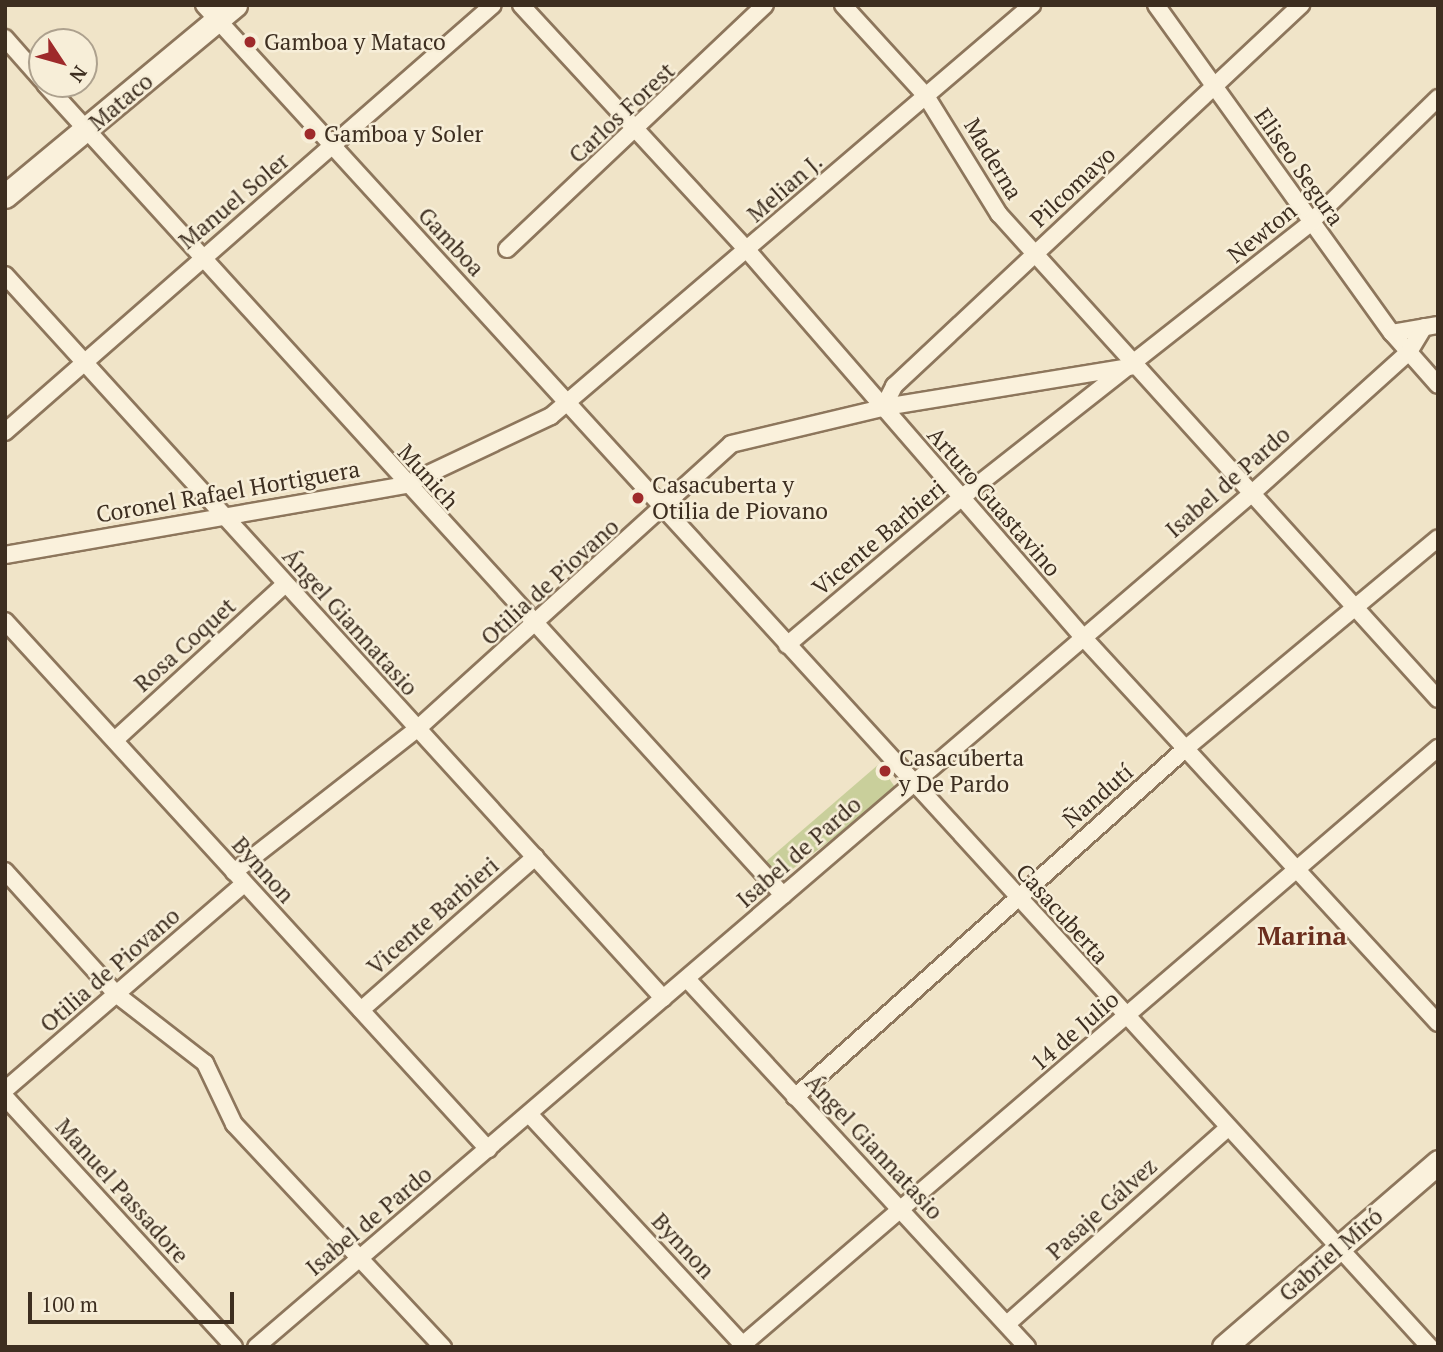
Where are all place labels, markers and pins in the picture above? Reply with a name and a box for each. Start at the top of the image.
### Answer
place label: Gamboa y Mataco [264,28,446,56]
marker: Gamboa y Mataco [242,34,258,50]
place label: Gamboa y Soler [324,120,483,148]
marker: Gamboa y Soler [302,126,318,142]
place label: Casacuberta y Otilia de Piovano [652,471,828,525]
marker: Casacuberta y Otilia de Piovano [630,490,646,506]
place label: Casacuberta y De Pardo [899,744,1024,798]
marker: Casacuberta y De Pardo [877,763,893,779]

